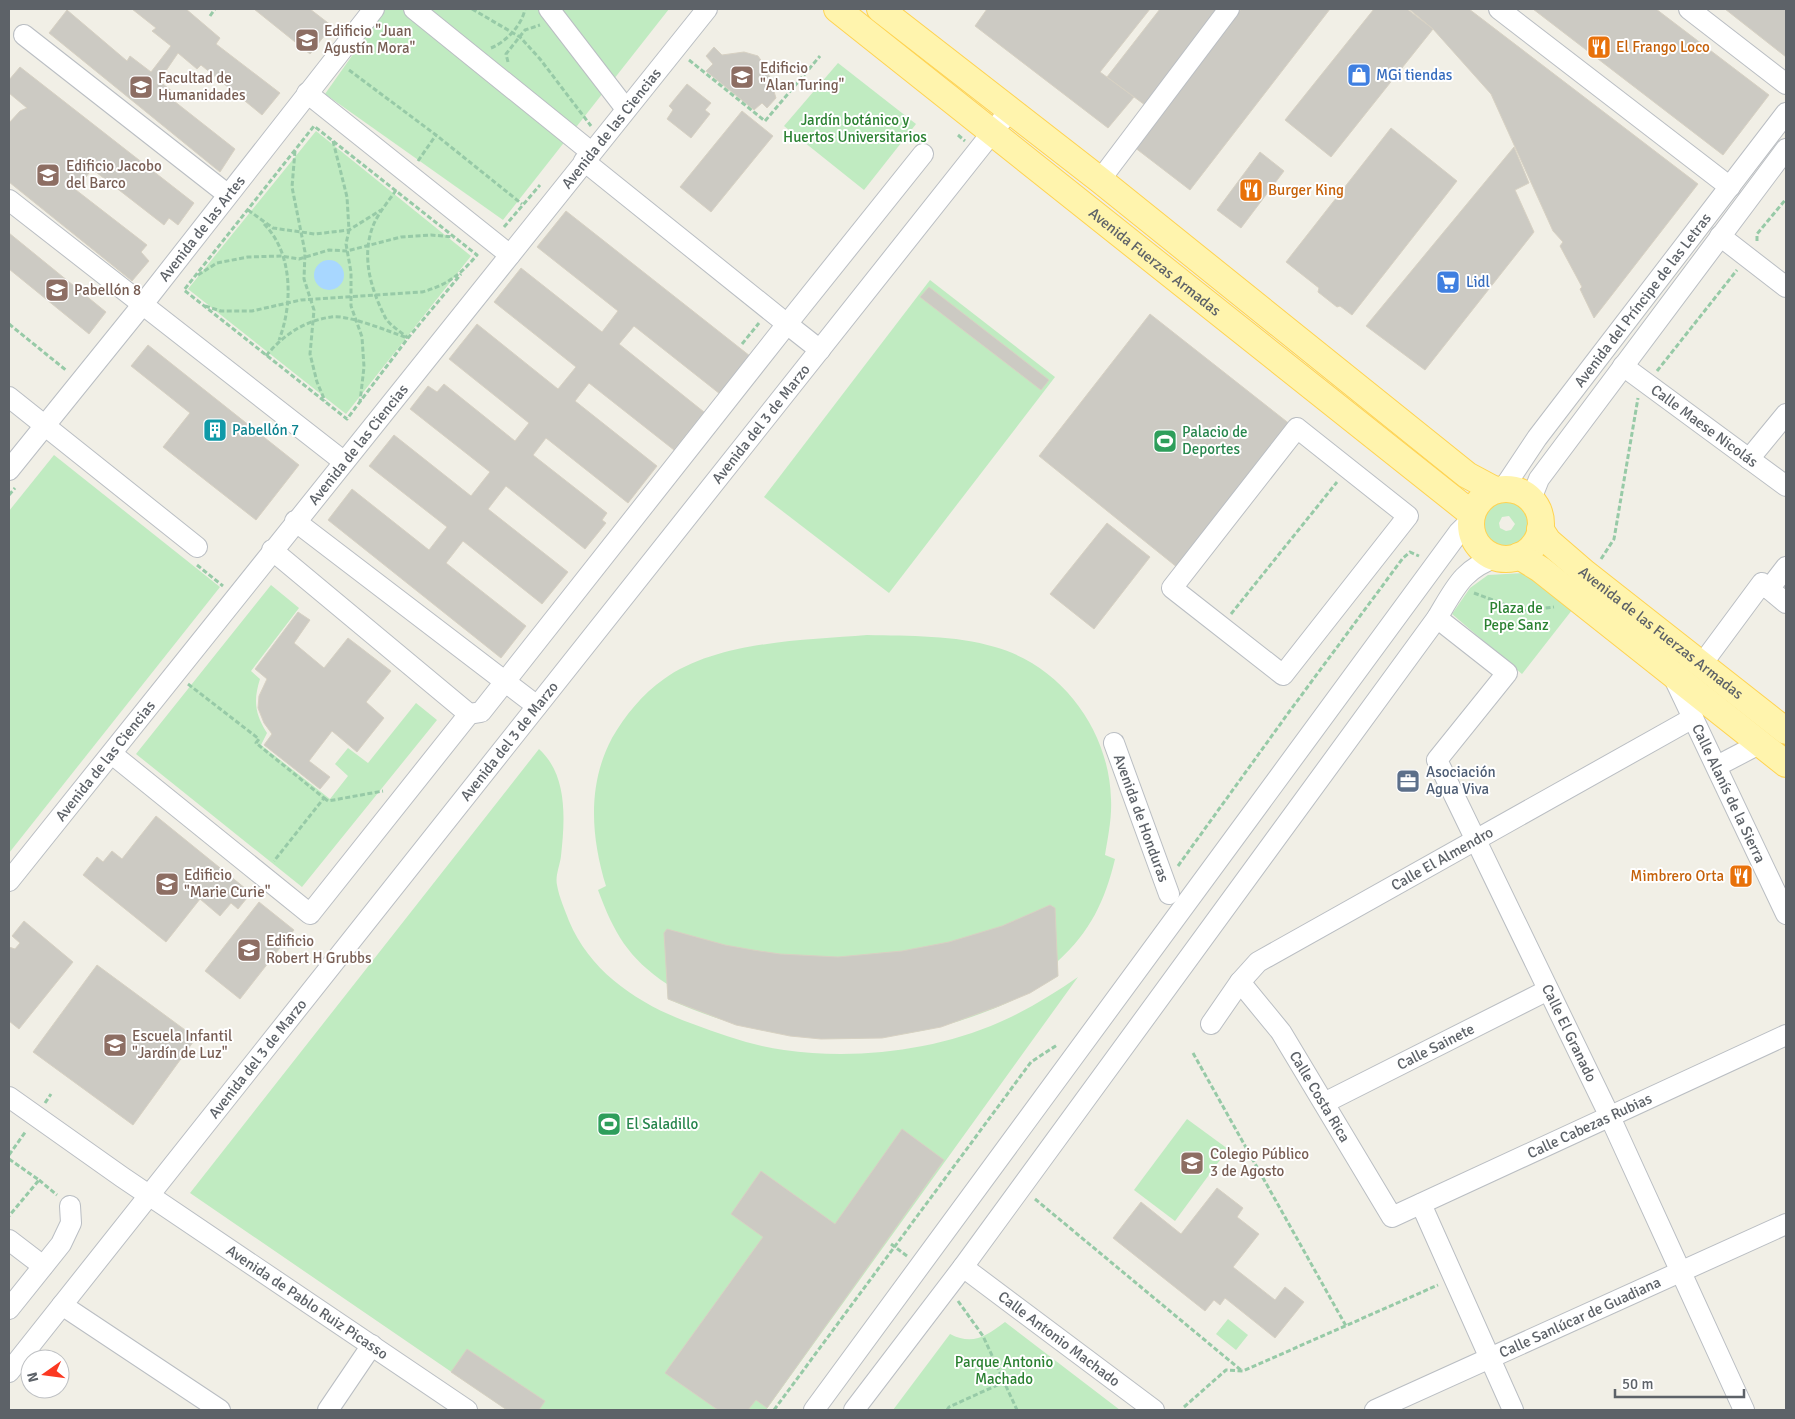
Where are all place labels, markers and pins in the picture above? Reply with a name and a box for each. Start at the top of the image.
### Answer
place label: Edificio "Juan Agustín Mora" [324,22,416,57]
school or university icon: Edificio "Juan Agustín Mora" [294,27,320,53]
restaurant icon: El Frango Loco [1586,34,1612,60]
place label: El Frango Loco [1616,38,1710,56]
place label: Edificio "Alan Turing" [760,59,845,94]
shop icon: MGi tiendas [1346,62,1372,88]
school or university icon: Edificio "Alan Turing" [729,64,755,90]
place label: MGi tiendas [1376,66,1453,84]
place label: Facultad de Humanidades [158,69,246,104]
school or university icon: Facultad de Humanidades [128,74,154,100]
place label: Edificio Jacobo del Barco [66,157,162,192]
school or university icon: Edificio Jacobo del Barco [35,162,61,188]
restaurant icon: Burger King [1238,177,1264,203]
place label: Burger King [1268,181,1344,199]
supermarket icon: Lidl [1435,269,1461,295]
place label: Lidl [1466,273,1490,291]
school or university icon: Pabellón 8 [44,277,70,303]
place label: Pabellón 8 [74,281,141,299]
building icon: Pabellón 7 [202,417,228,443]
place label: Pabellón 7 [232,421,299,439]
place label: Palacio de Deportes [1182,423,1248,458]
sports icon: Palacio de Deportes [1152,428,1178,454]
place label: Asociación Agua Viva [1426,763,1496,798]
office icon: Asociación Agua Viva [1395,768,1421,794]
restaurant icon: Mimbrero Orta [1728,863,1754,889]
place label: Edificio "Marie Curie" [184,866,271,901]
place label: Mimbrero Orta [1630,867,1724,885]
school or university icon: Edificio "Marie Curie" [154,871,180,897]
place label: Edificio Robert H Grubbs [266,932,372,967]
school or university icon: Edificio Robert H Grubbs [236,937,262,963]
place label: Escuela Infantil "Jardín de Luz" [132,1027,232,1062]
school or university icon: Escuela Infantil "Jardín de Luz" [102,1032,128,1058]
sports icon: El Saladillo [596,1111,622,1137]
place label: El Saladillo [626,1115,699,1133]
place label: Colegio Público 3 de Agosto [1210,1145,1309,1180]
school or university icon: Colegio Público 3 de Agosto [1179,1150,1205,1176]

